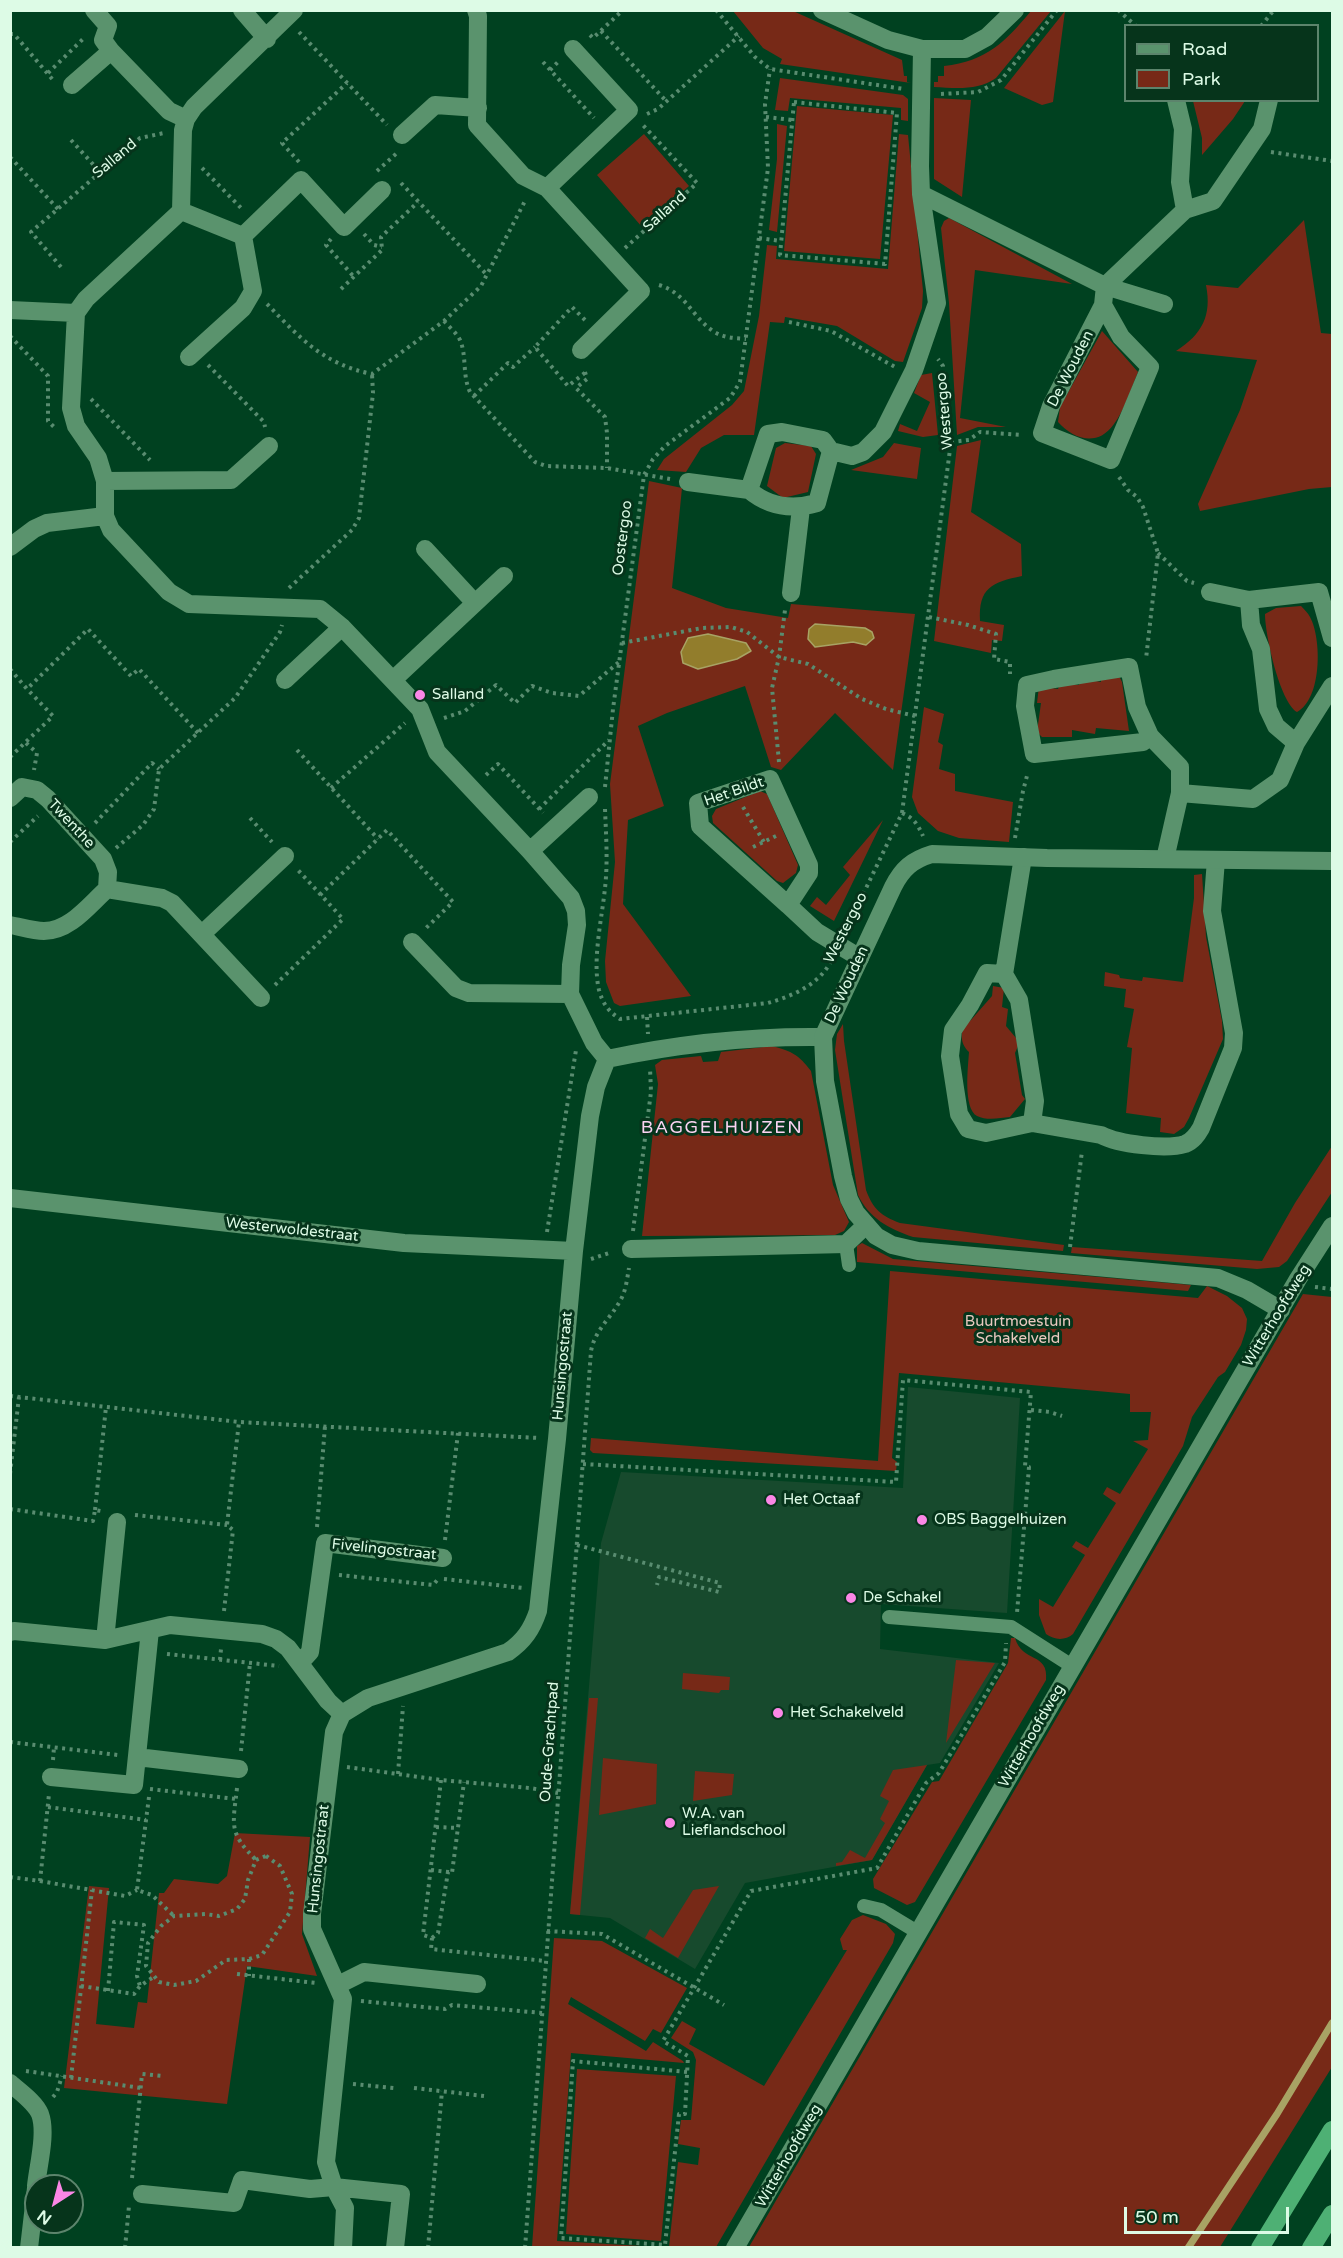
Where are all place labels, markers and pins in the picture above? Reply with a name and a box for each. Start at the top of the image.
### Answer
place label: Salland [432,686,484,704]
marker: Salland [413,688,427,702]
place label: Het Octaaf [783,1491,860,1509]
marker: Het Octaaf [764,1493,778,1507]
place label: OBS Baggelhuizen [934,1511,1067,1529]
marker: OBS Baggelhuizen [915,1513,929,1527]
place label: De Schakel [863,1589,941,1607]
marker: De Schakel [844,1591,858,1605]
place label: Het Schakelveld [790,1704,904,1722]
marker: Het Schakelveld [771,1706,785,1720]
place label: W.A. van Lieflandschool [682,1805,786,1840]
marker: W.A. van Lieflandschool [663,1816,677,1830]

